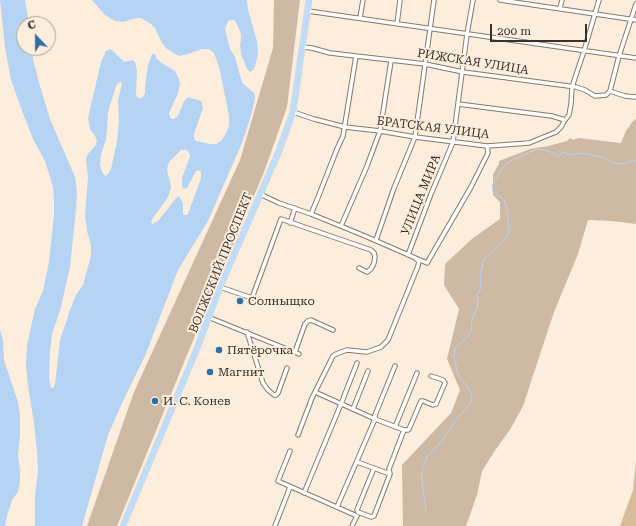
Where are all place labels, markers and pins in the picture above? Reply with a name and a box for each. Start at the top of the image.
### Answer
place label: Солныщко [248,294,315,308]
marker: Солныщко [235,296,245,306]
place label: Пятёрочка [227,343,293,357]
marker: Пятёрочка [214,345,224,355]
place label: Магнит [218,365,265,379]
marker: Магнит [205,367,215,377]
place label: И. С. Конев [163,394,231,408]
marker: И. С. Конев [150,396,160,406]

